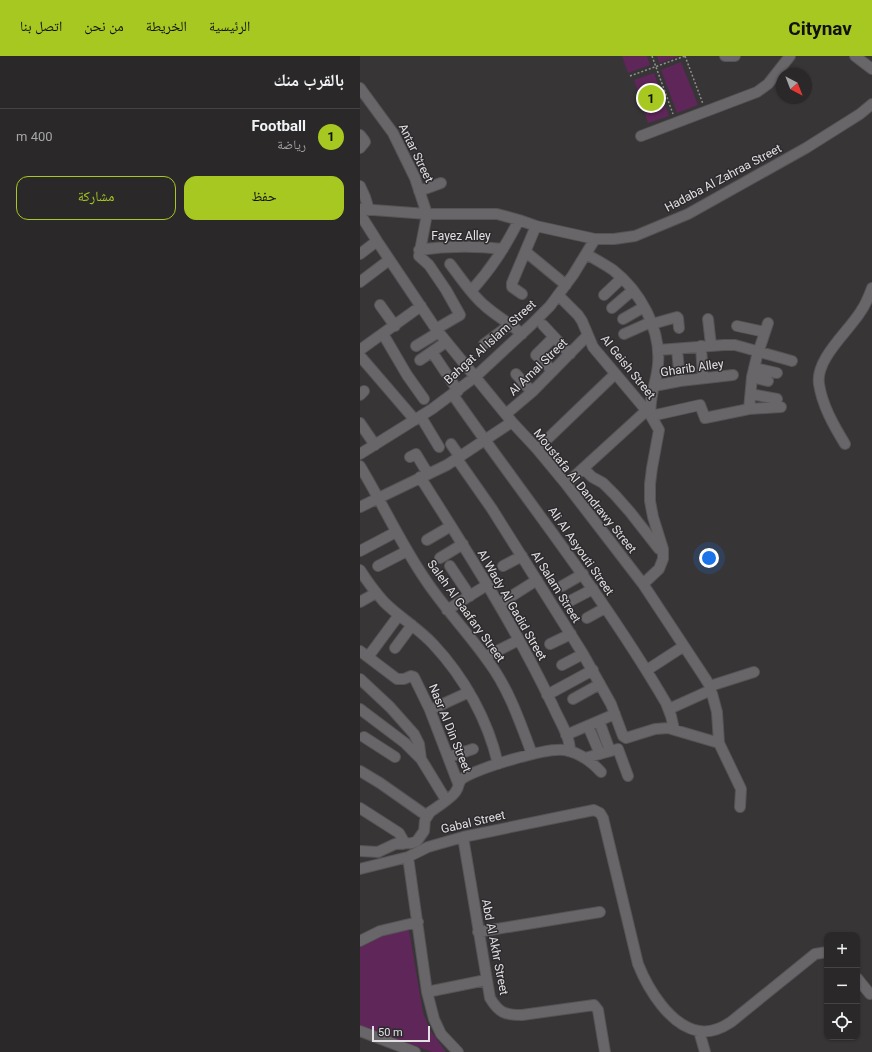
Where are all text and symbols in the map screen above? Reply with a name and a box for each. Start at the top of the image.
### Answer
text: Citynav [788,17,852,40]
text: اتصل بنا [20,18,62,34]
text: من نحن [84,18,124,34]
text: الخريطة [146,18,187,34]
text: الرئيسية [209,18,250,34]
north arrow [776,68,812,104]
text: بالقرب منك [273,70,344,90]
pin: 1 [638,83,664,113]
text: Football [252,117,306,135]
street label: Antar Street [396,121,436,185]
text: 400 m [16,129,53,144]
text: 1 [327,129,335,144]
text: رياضة [277,137,306,152]
street label: Hadaba Al Zahraa Street [662,141,784,215]
button: مشاركة [16,176,176,220]
button: حفظ [184,176,344,220]
street label: Fayez Alley [431,229,491,243]
street label: Bahgat Al Islam Street [441,297,539,387]
street label: Al Geish Street [598,332,658,402]
street label: Al Amal Street [506,335,570,398]
street label: Gharib Alley [660,357,725,379]
street label: Moustafa Al Dandrawy Street [531,426,639,556]
street label: Ali Al Asyouti Street [545,504,617,598]
street label: Al Wady Al Gadid Street [475,547,550,663]
your location [699,548,719,568]
street label: Al Salam Street [528,549,584,626]
street label: Saleh Al Gaafary Street [424,557,508,665]
street label: Nasr Al Din Street [426,682,474,774]
street label: Gabal Street [439,808,507,836]
street label: Abd Al Akhr Street [479,898,511,996]
map controls [824,932,860,1040]
button: + [824,932,860,968]
button: − [824,968,860,1004]
button: locate [824,1004,860,1040]
scale bar [372,1024,430,1043]
text: 50 m [378,1026,403,1039]

